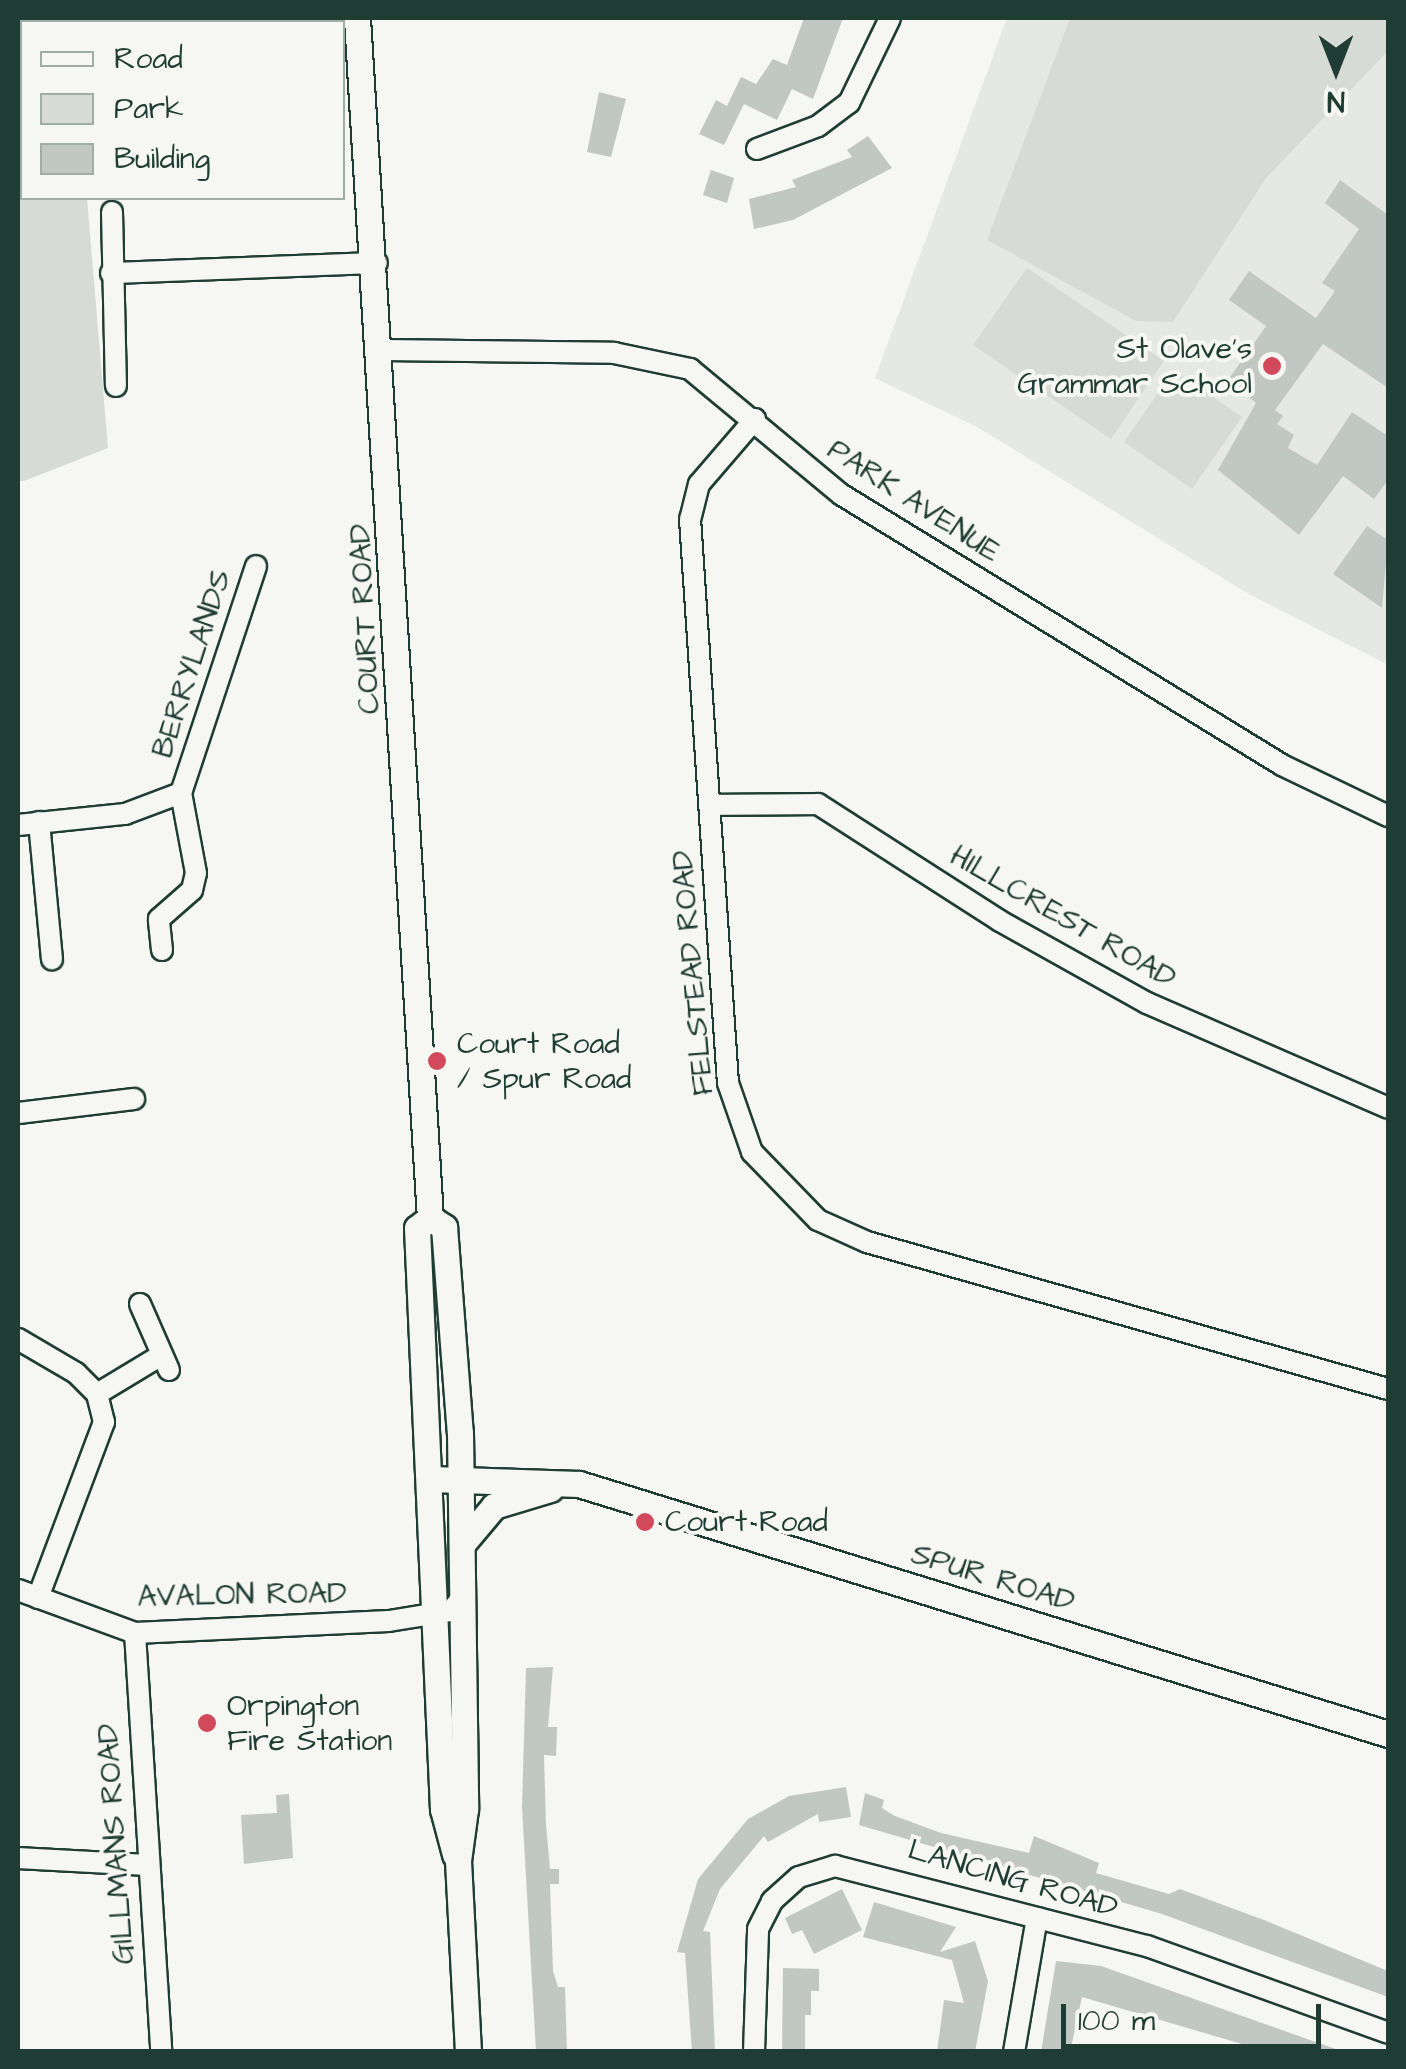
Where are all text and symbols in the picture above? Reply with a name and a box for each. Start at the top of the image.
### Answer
legend [20,20,345,200]
north arrow [1286,20,1386,120]
text: Road [114,38,183,80]
text: N [1327,81,1345,120]
text: Park [114,88,183,130]
text: Building [114,138,210,180]
place label: St Olave's Grammar School [1017,331,1252,402]
marker: St Olave's Grammar School [1261,355,1283,377]
street label: PARK AVENUE [821,432,1007,570]
street label: COURT ROAD [342,523,388,715]
street label: BERRYLANDS [145,566,239,762]
street label: HILLCREST ROAD [944,838,1182,996]
street label: FELSTEAD ROAD [664,849,722,1097]
place label: Court Road / Spur Road [457,1026,631,1096]
marker: Court Road / Spur Road [426,1050,448,1072]
place label: Court Road [665,1504,828,1540]
marker: Court Road [634,1511,656,1533]
street label: SPUR ROAD [907,1536,1079,1620]
street label: AVALON ROAD [137,1575,347,1615]
place label: Orpington Fire Station [227,1688,392,1758]
marker: Orpington Fire Station [196,1712,218,1734]
street label: GILLMANS ROAD [90,1722,142,1966]
street label: LANCING ROAD [904,1832,1122,1926]
scale bar [1066,1984,1326,2046]
text: 100 m [1078,2000,1155,2042]

